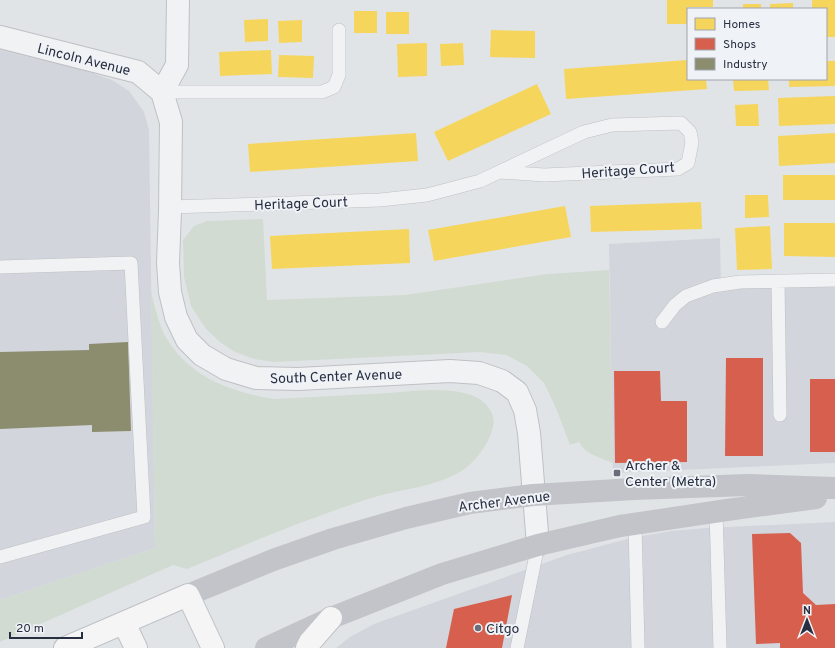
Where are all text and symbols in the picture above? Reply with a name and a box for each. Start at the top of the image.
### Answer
legend [687,8,827,80]
text: Homes [723,17,760,33]
text: Shops [723,37,756,53]
street label: Lincoln Avenue [35,41,132,80]
text: Industry [723,57,768,73]
street label: Heritage Court [581,160,675,183]
street label: Heritage Court [254,194,348,215]
street label: South Center Avenue [270,367,402,388]
place label: Archer & Center (Metra) [625,458,716,491]
marker: Archer & Center (Metra) [612,468,622,478]
street label: Archer Avenue [457,488,551,517]
north arrow [787,600,827,640]
text: N [803,604,811,618]
scale bar [10,614,82,640]
text: 20 m [16,621,44,637]
place label: Citgo [486,621,520,638]
marker: Citgo [473,623,483,633]

